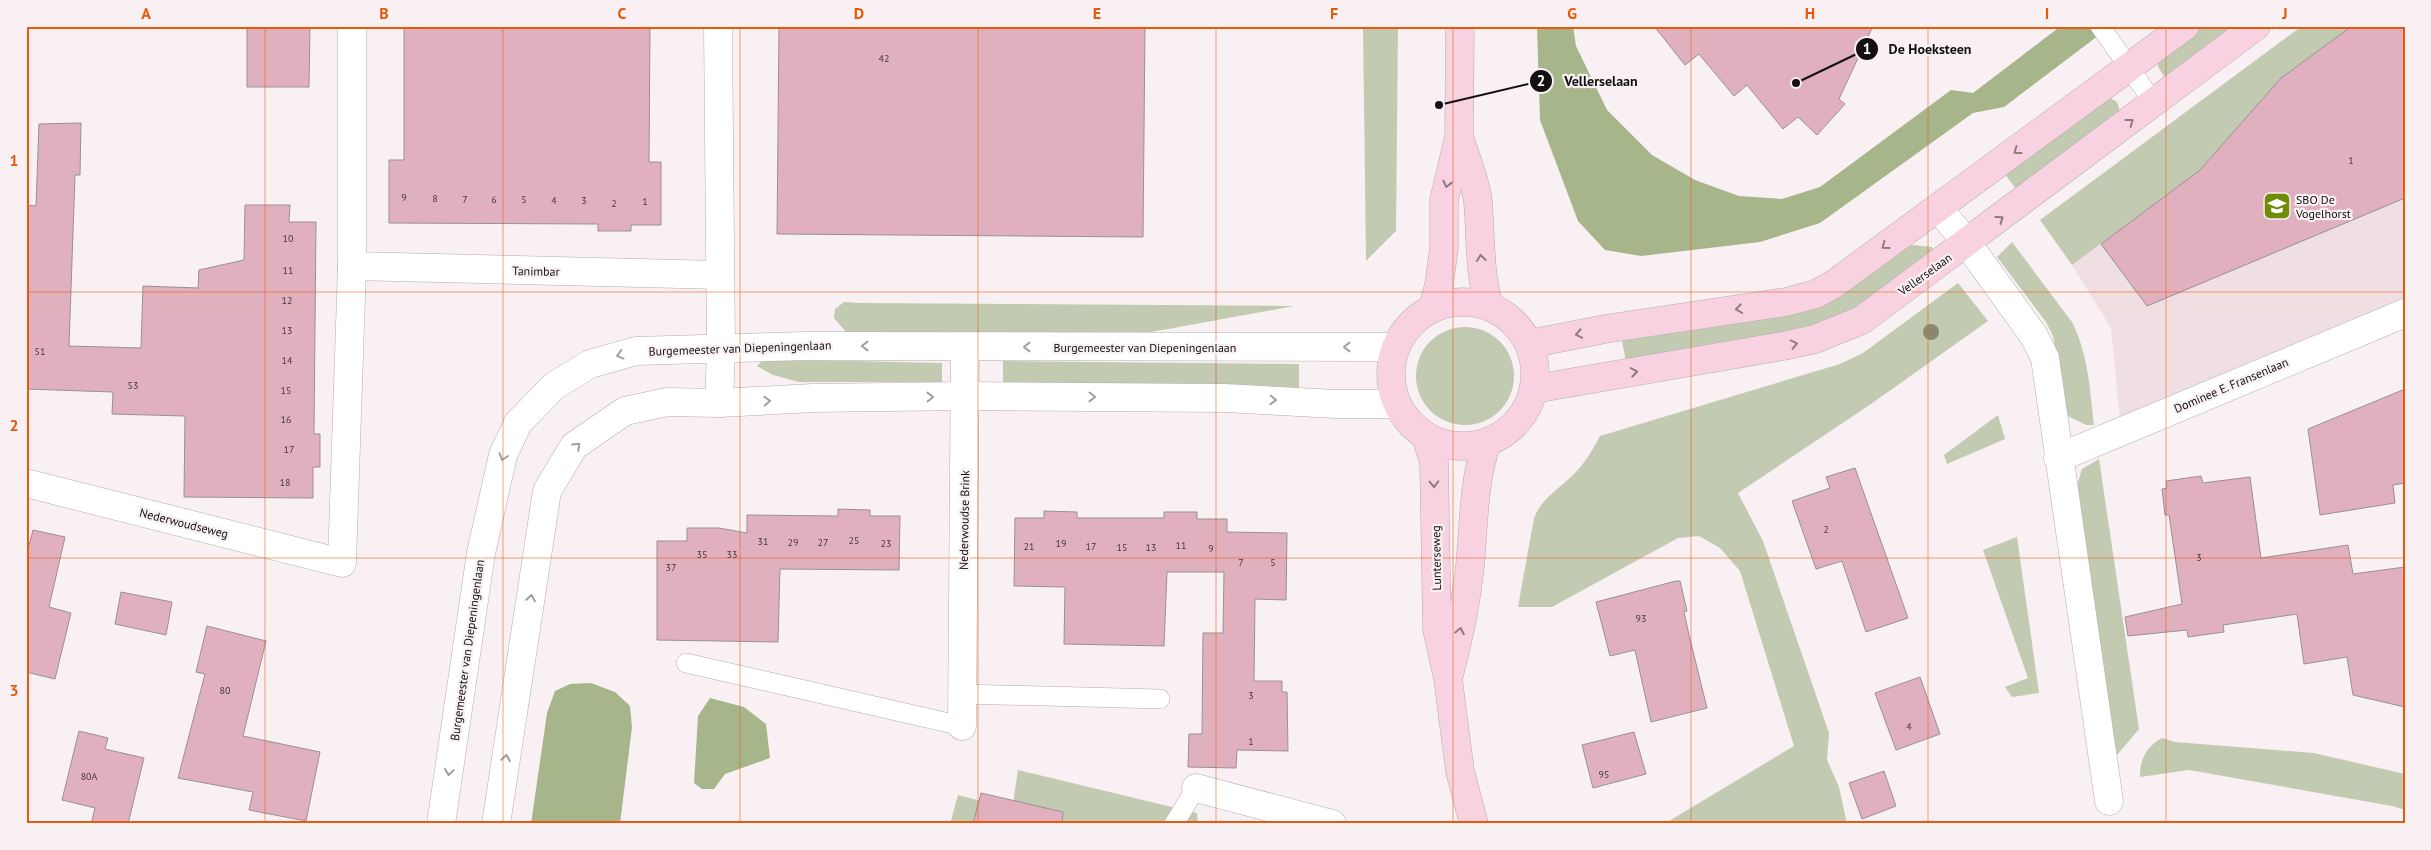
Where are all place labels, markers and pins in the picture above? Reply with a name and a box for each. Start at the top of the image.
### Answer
callout: De Hoeksteen [1854,34,1982,63]
callout: Vellerselaan [1529,66,1647,95]
school or university icon: SBO De Vogelhorst [2262,191,2292,221]
place label: SBO De Vogelhorst [2295,192,2351,221]

